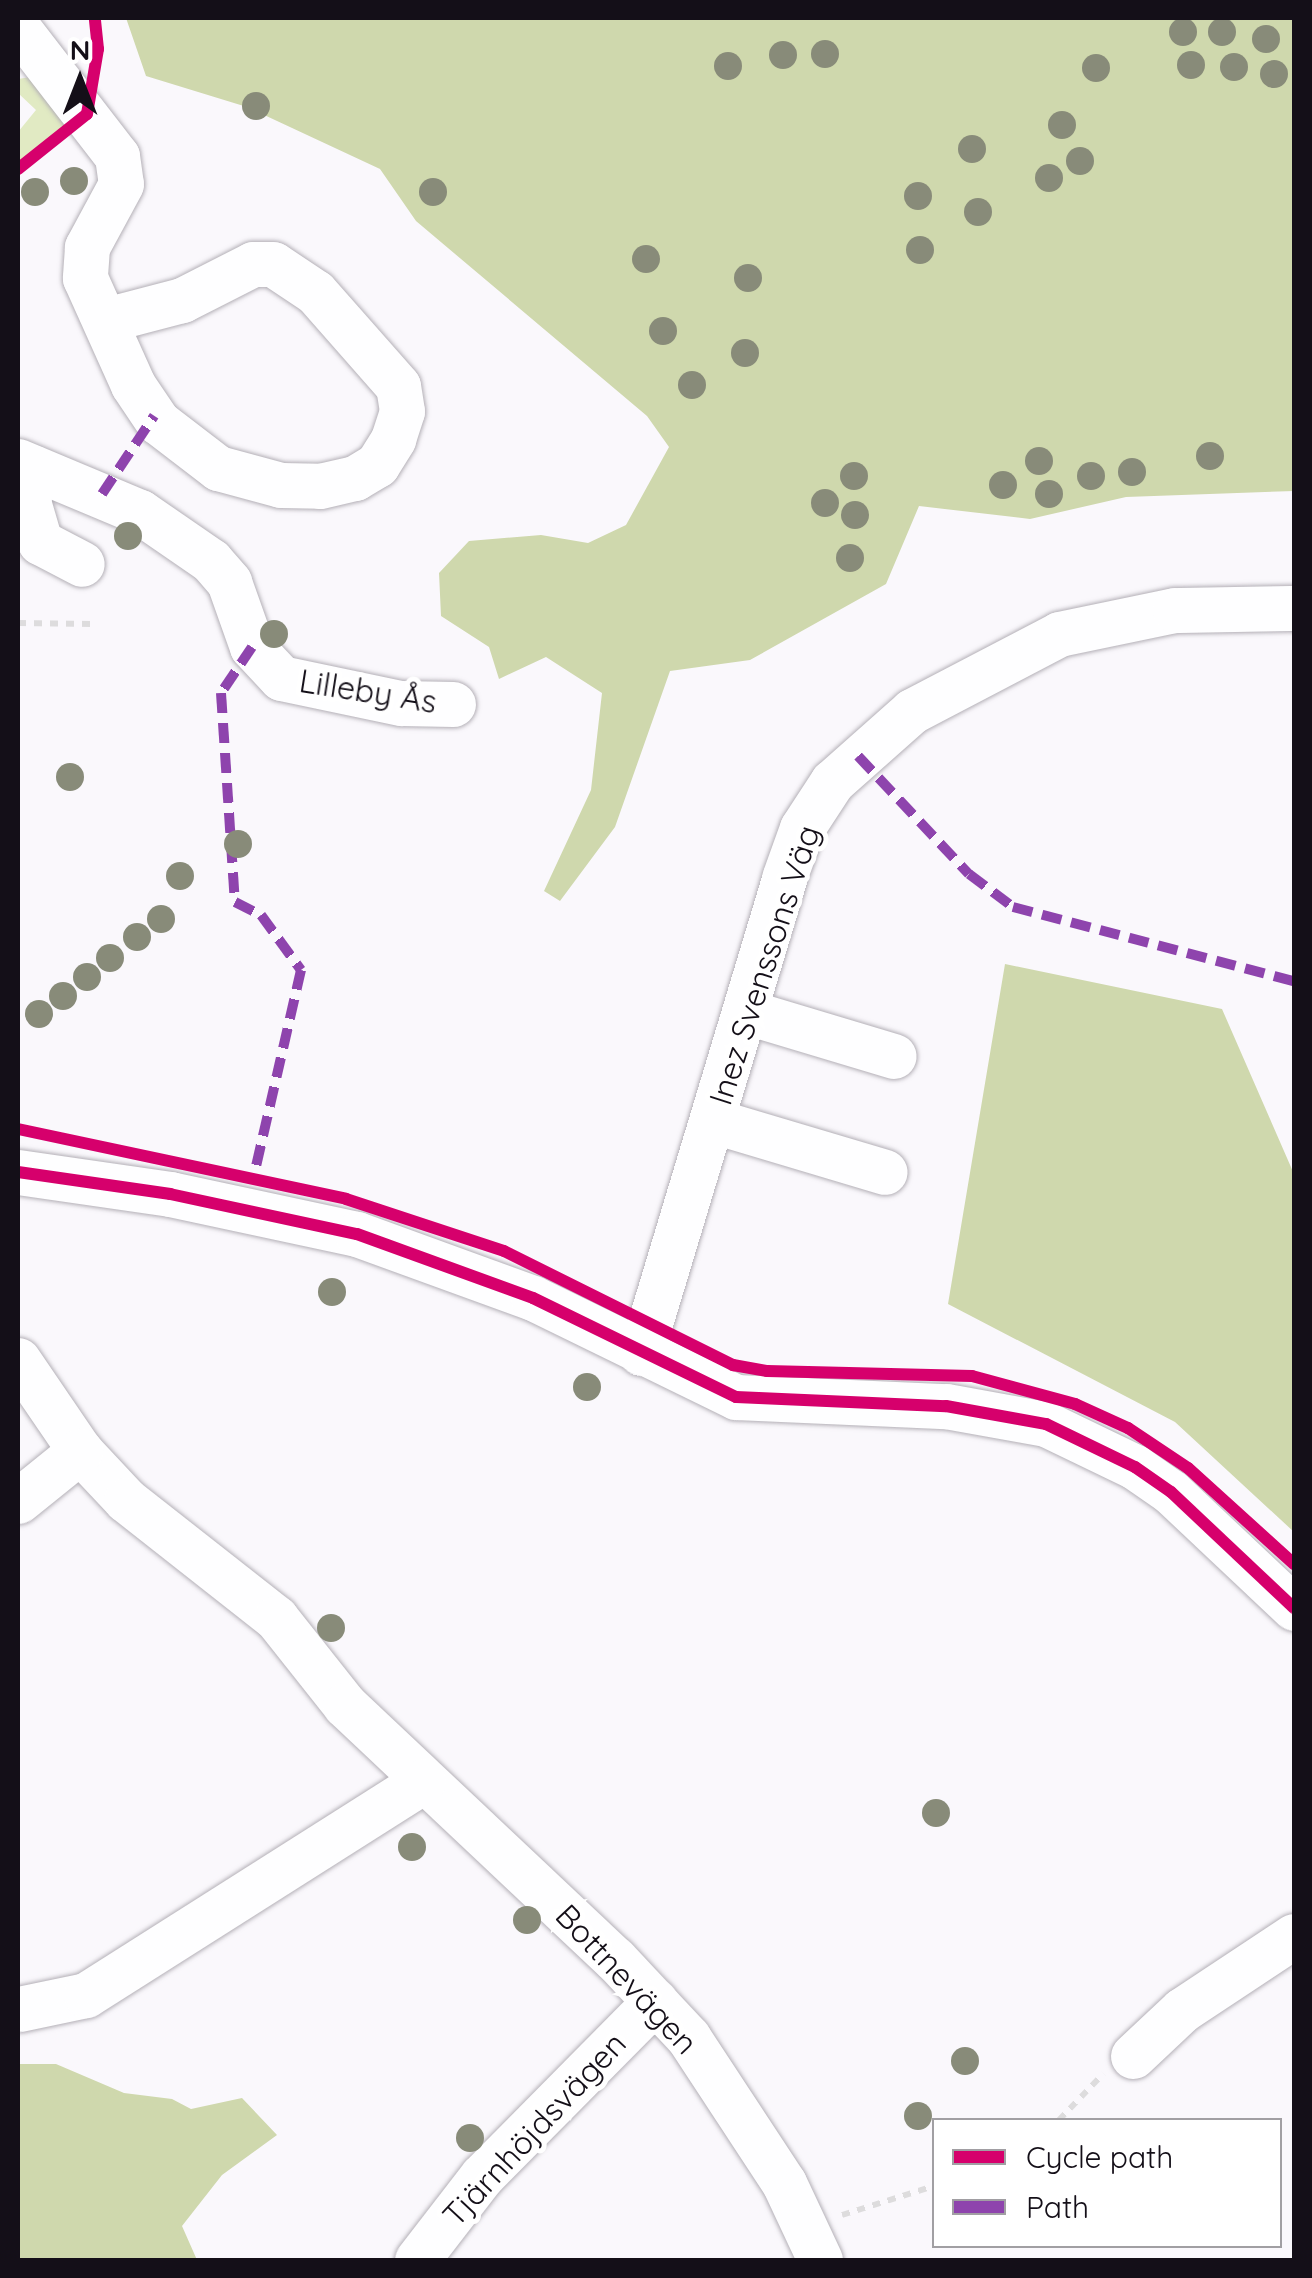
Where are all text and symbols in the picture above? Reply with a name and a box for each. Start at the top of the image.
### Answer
north arrow [30,30,130,130]
text: N [70,32,90,67]
street label: Lilleby Ås [297,661,439,721]
street label: Inez Svenssons Väg [701,820,827,1110]
street label: Bottnevägen [548,1896,706,2062]
street label: Tjärnhöjdsvägen [434,2024,634,2234]
legend [932,2118,1282,2248]
text: Cycle path [1026,2138,1173,2176]
text: Path [1026,2188,1089,2226]

